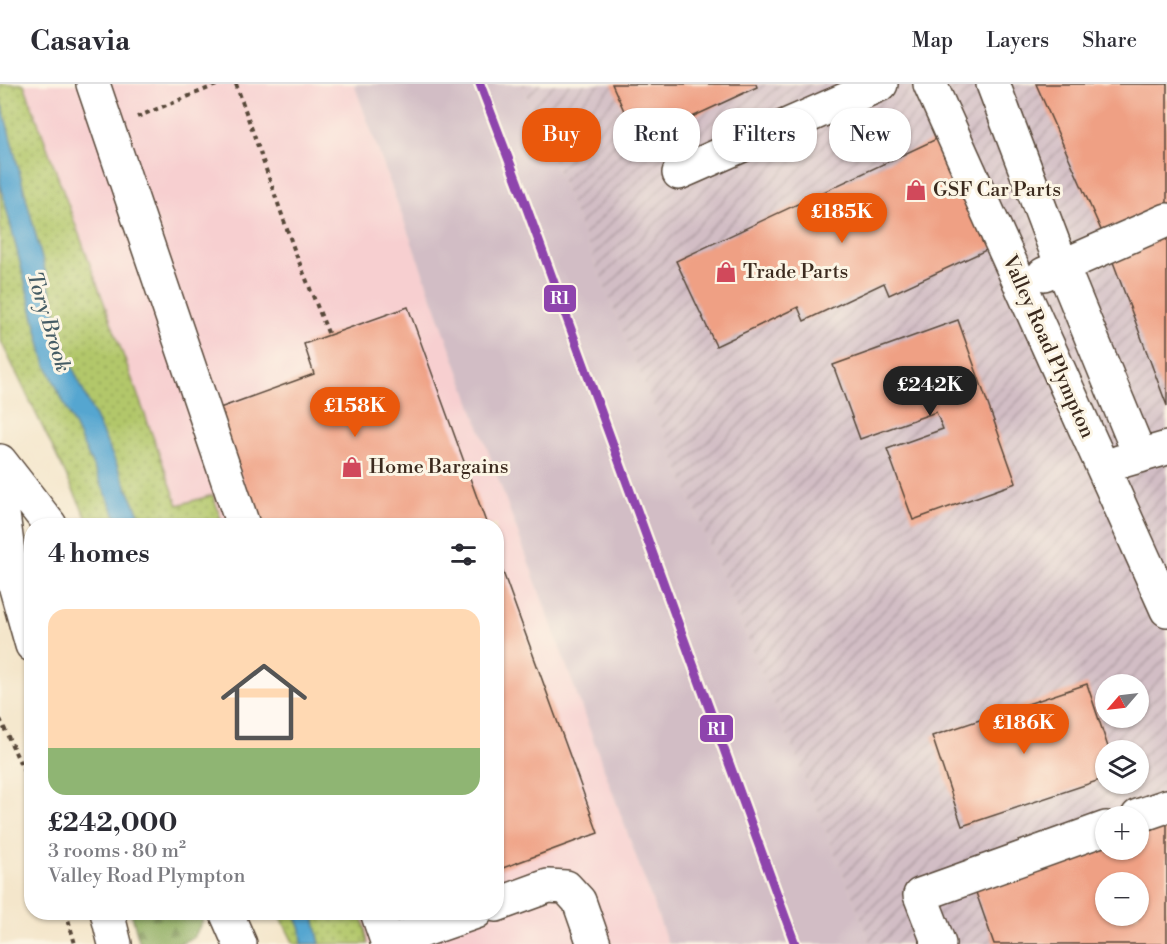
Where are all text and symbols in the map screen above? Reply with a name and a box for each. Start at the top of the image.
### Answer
text: Casavia [30,24,130,59]
text: Map [912,28,953,54]
text: Layers [986,28,1049,54]
text: Share [1082,28,1137,54]
chip: Buy [522,108,601,162]
chip: Rent [613,108,700,162]
chip: Filters [712,108,817,162]
chip: New [829,108,911,162]
shop icon: GSF Car Parts [904,178,928,202]
place label: GSF Car Parts [933,178,1061,203]
pin: £185K [800,193,884,244]
text: £185K [811,200,873,225]
street label: Valley Road Plympton [996,251,1100,442]
shop icon: Trade Parts [714,260,738,284]
place label: Trade Parts [743,260,848,285]
water label: Tory Brook [20,269,76,375]
line badge: R1 [543,284,577,313]
text: R1 [550,289,570,309]
pin: £242K [888,366,972,417]
text: £242K [897,373,963,398]
pin: £158K [313,387,397,438]
text: £158K [324,394,386,419]
shop icon: Home Bargains [340,455,364,479]
place label: Home Bargains [369,455,508,480]
text: 4 homes [48,538,150,570]
icon: filters [447,538,480,571]
icon: home [210,648,318,756]
north arrow [1095,674,1149,728]
map controls [1095,674,1149,926]
pin: £186K [982,704,1066,755]
text: £186K [993,711,1055,736]
line badge: R1 [699,714,734,743]
text: R1 [707,720,727,740]
button: layers [1095,740,1149,794]
button: + [1095,806,1149,860]
text: £242,000 [48,807,177,839]
text: 3 rooms · 80 m² [48,839,186,864]
text: Valley Road Plympton [48,864,245,889]
button: − [1095,872,1149,926]

